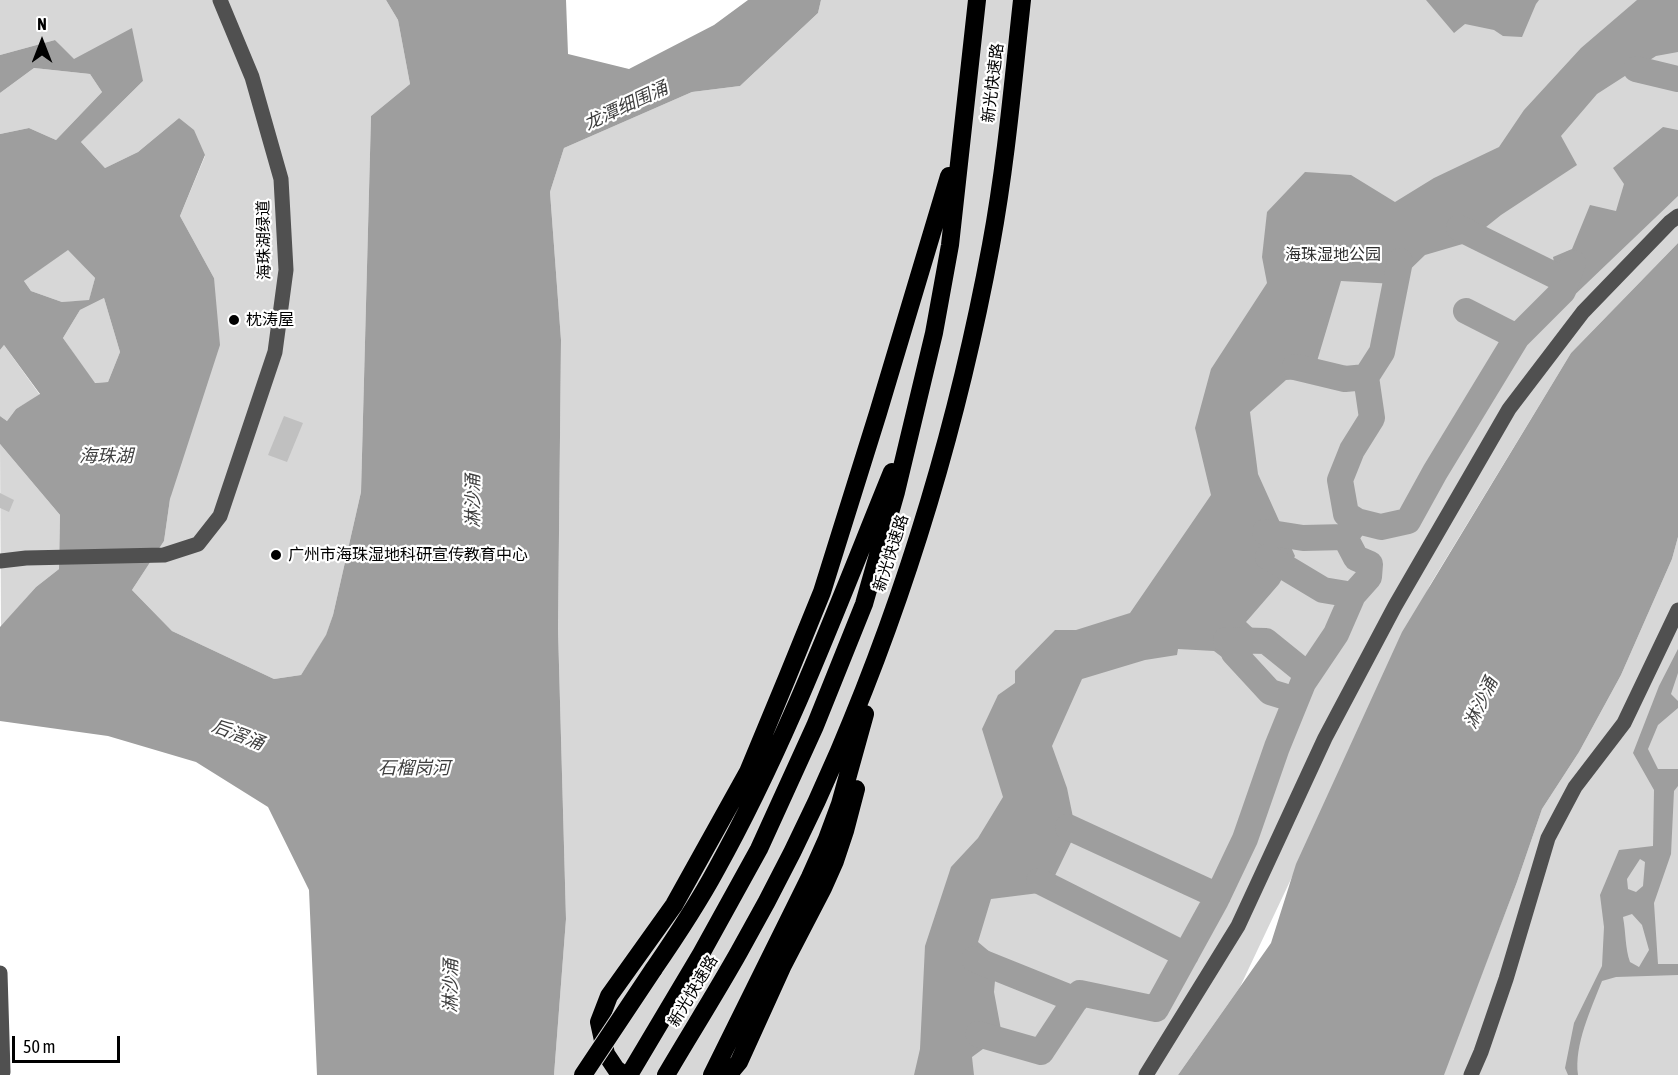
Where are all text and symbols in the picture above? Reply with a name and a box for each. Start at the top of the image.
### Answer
north arrow [12,12,72,72]
text: N [37,15,47,33]
street label: 新光快速路 [979,42,1007,124]
water label: 龙潭细围涌 [581,77,671,135]
street label: 海珠湖绿道 [254,200,274,280]
park label: 海珠湿地公园 [1285,245,1381,265]
place label: 枕涛屋 [246,310,294,330]
marker: 枕涛屋 [227,313,241,327]
water label: 海珠湖 [79,445,133,467]
water label: 淋沙涌 [462,474,484,528]
street label: 新光快速路 [870,512,912,594]
place label: 广州市海珠湿地科研宣传教育中心 [288,545,528,565]
marker: 广州市海珠湿地科研宣传教育中心 [269,548,283,562]
water label: 淋沙涌 [1460,674,1502,732]
water label: 后滘涌 [209,715,267,755]
water label: 石榴岗河 [378,757,450,779]
street label: 新光快速路 [664,952,722,1030]
water label: 淋沙涌 [440,959,462,1013]
scale bar [15,1024,123,1062]
text: 50 m [23,1036,55,1057]

